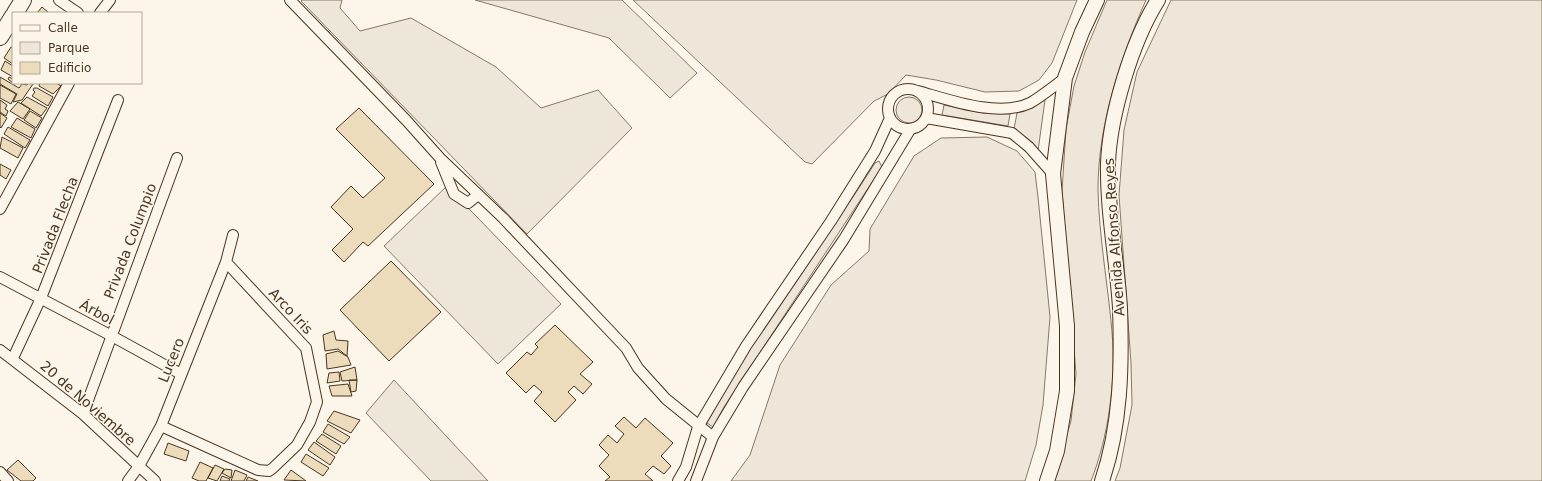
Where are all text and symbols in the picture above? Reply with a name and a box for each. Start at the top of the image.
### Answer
legend [12,12,142,84]
text: Calle [48,21,78,35]
text: Parque [48,41,89,55]
text: Edificio [48,61,91,75]
street label: Avenida Alfonso Reyes [1100,157,1128,317]
street label: Privada Flecha [29,174,81,276]
street label: Privada Columpio [101,181,159,301]
street label: Arco Iris [266,285,316,337]
street label: Árbol [77,296,117,328]
street label: Lucero [155,335,187,385]
street label: 20 de Noviembre [37,357,139,449]

